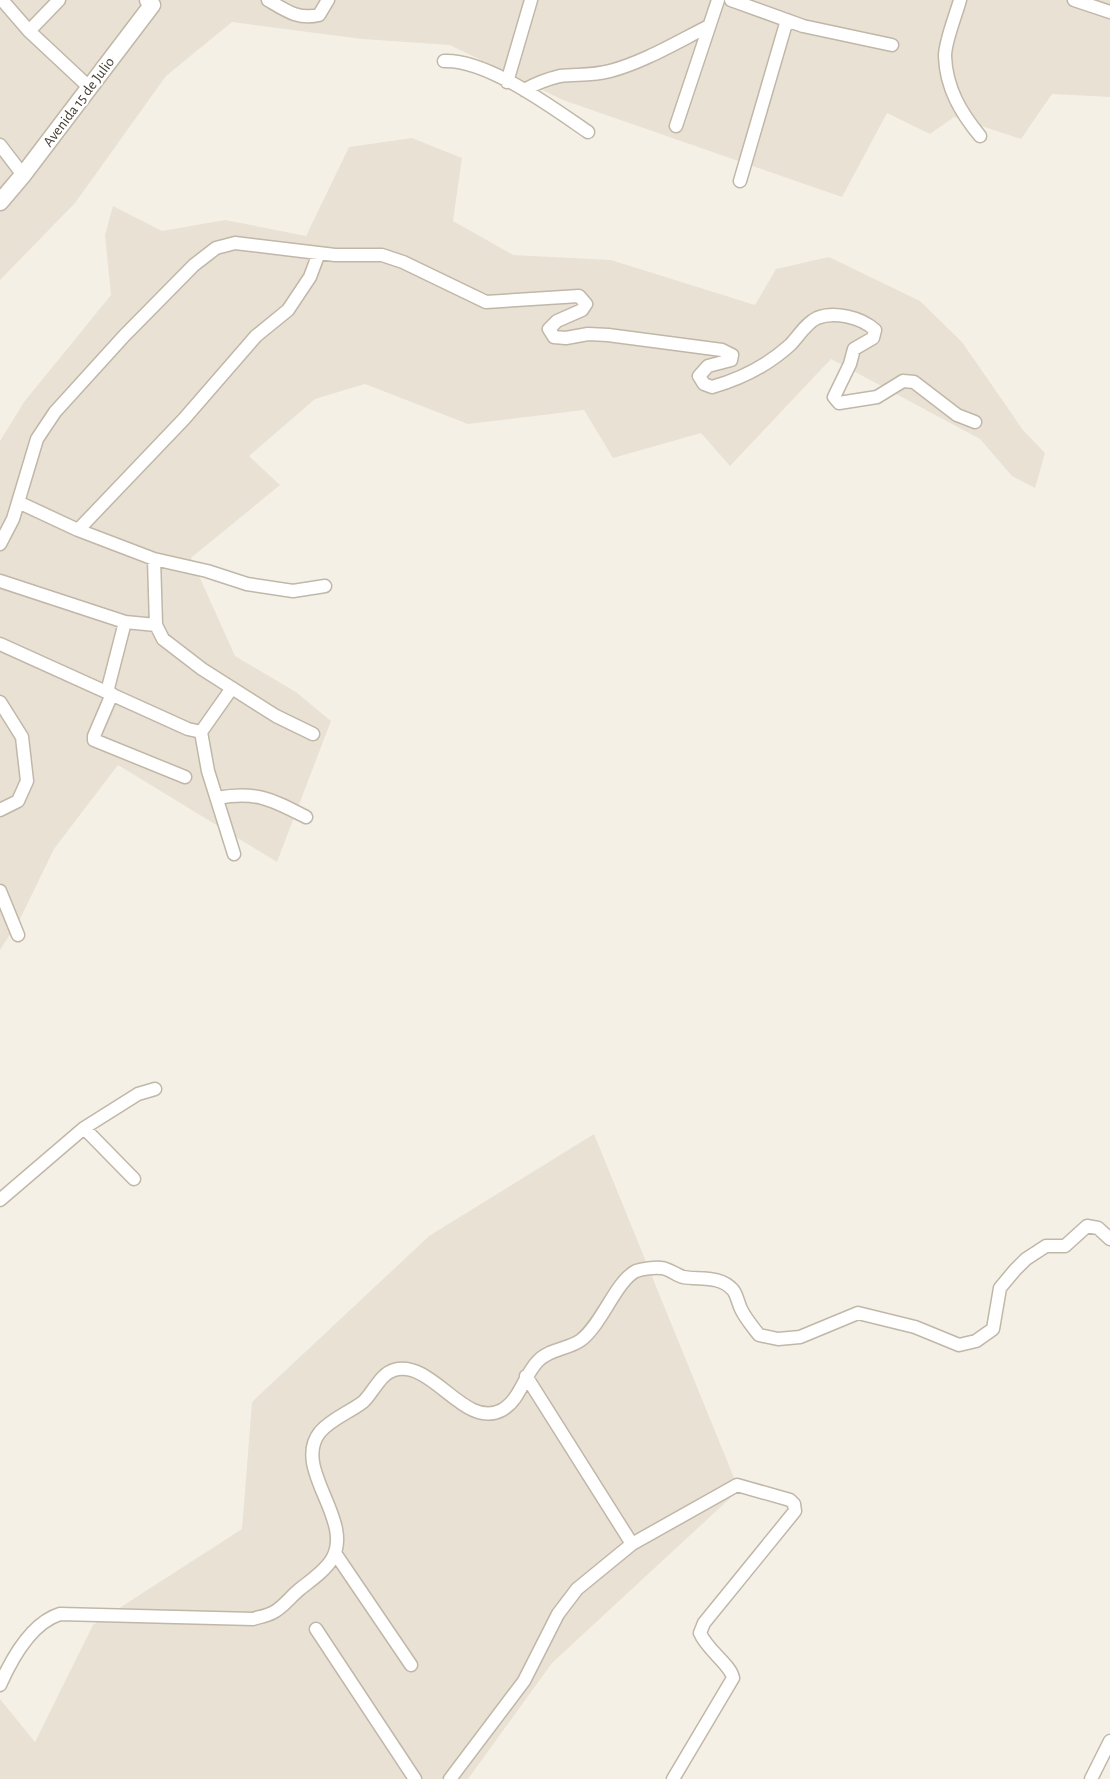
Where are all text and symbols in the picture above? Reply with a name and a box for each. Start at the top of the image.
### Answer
street label: Avenida 15 de Julio [41,54,117,150]

